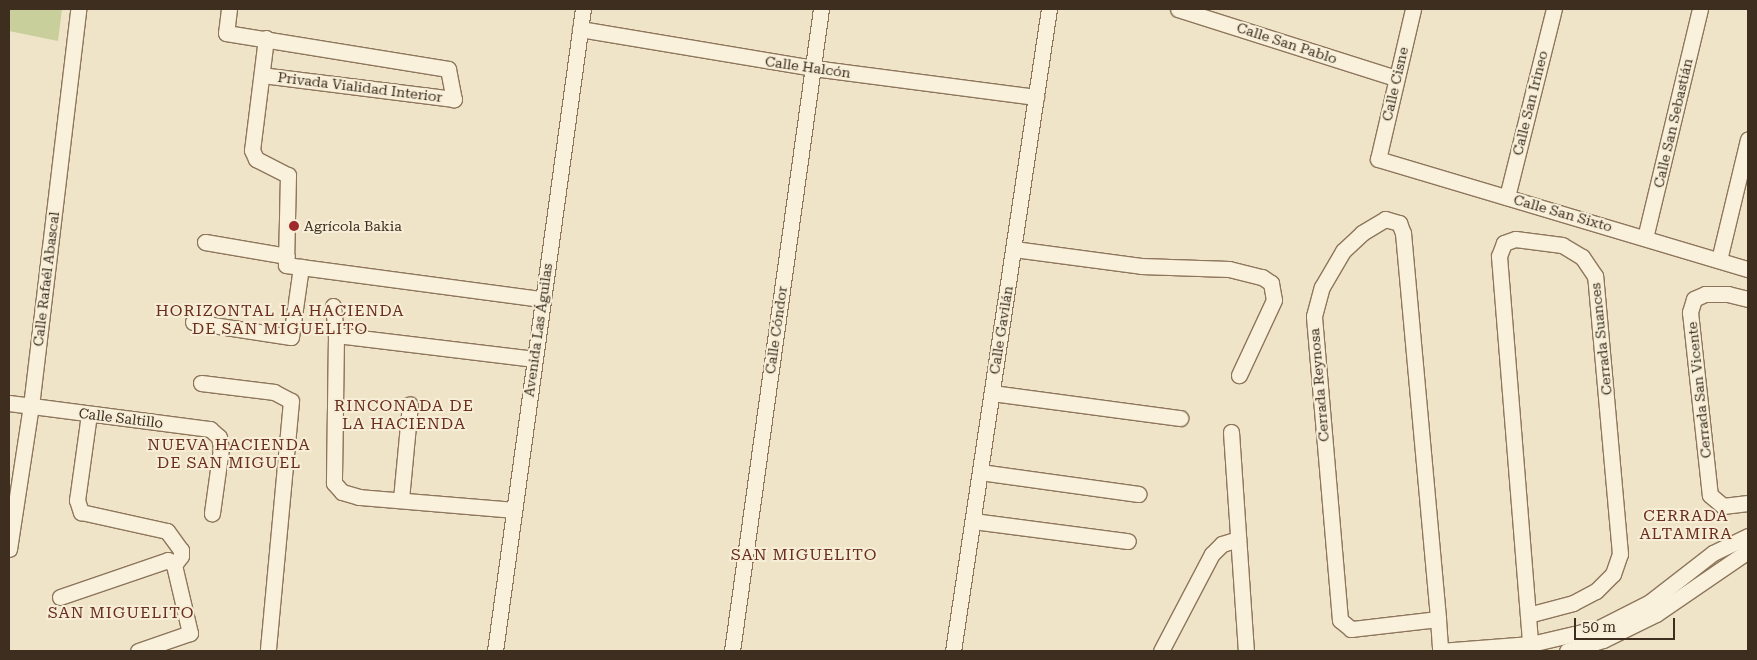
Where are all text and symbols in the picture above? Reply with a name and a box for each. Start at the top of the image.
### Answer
street label: Calle San Pablo [1235,19,1339,67]
street label: Calle Cisne [1378,45,1412,123]
street label: Calle San Irineo [1509,49,1551,157]
street label: Calle Halcón [764,53,852,81]
street label: Calle San Sebastián [1650,57,1696,189]
street label: Privada Vialidad Interior [277,69,443,105]
street label: Calle San Sixto [1512,191,1614,235]
street label: Calle Rafaél Abascal [29,211,63,347]
place label: Agrícola Bakia [304,218,402,234]
marker: Agrícola Bakia [288,220,300,232]
street label: Avenida Las Águilas [520,262,556,398]
street label: Cerrada Suances [1587,282,1615,396]
street label: Calle Cóndor [762,285,790,375]
street label: Calle Gavilán [986,285,1016,375]
district label: HORIZONTAL LA HACIENDA DE SAN MIGUELITO [153,301,407,339]
street label: Cerrada San Vicente [1683,321,1715,459]
street label: Cerrada Reynosa [1306,328,1332,442]
district label: RINCONADA DE LA HACIENDA [333,396,475,434]
street label: Calle Saltillo [78,404,164,432]
district label: NUEVA HACIENDA DE SAN MIGUEL [146,435,312,473]
district label: CERRADA ALTAMIRA [1638,506,1734,544]
district label: SAN MIGUELITO [729,545,879,565]
district label: SAN MIGUELITO [46,603,196,623]
scale bar [1577,608,1678,640]
text: 50 m [1582,618,1616,636]

